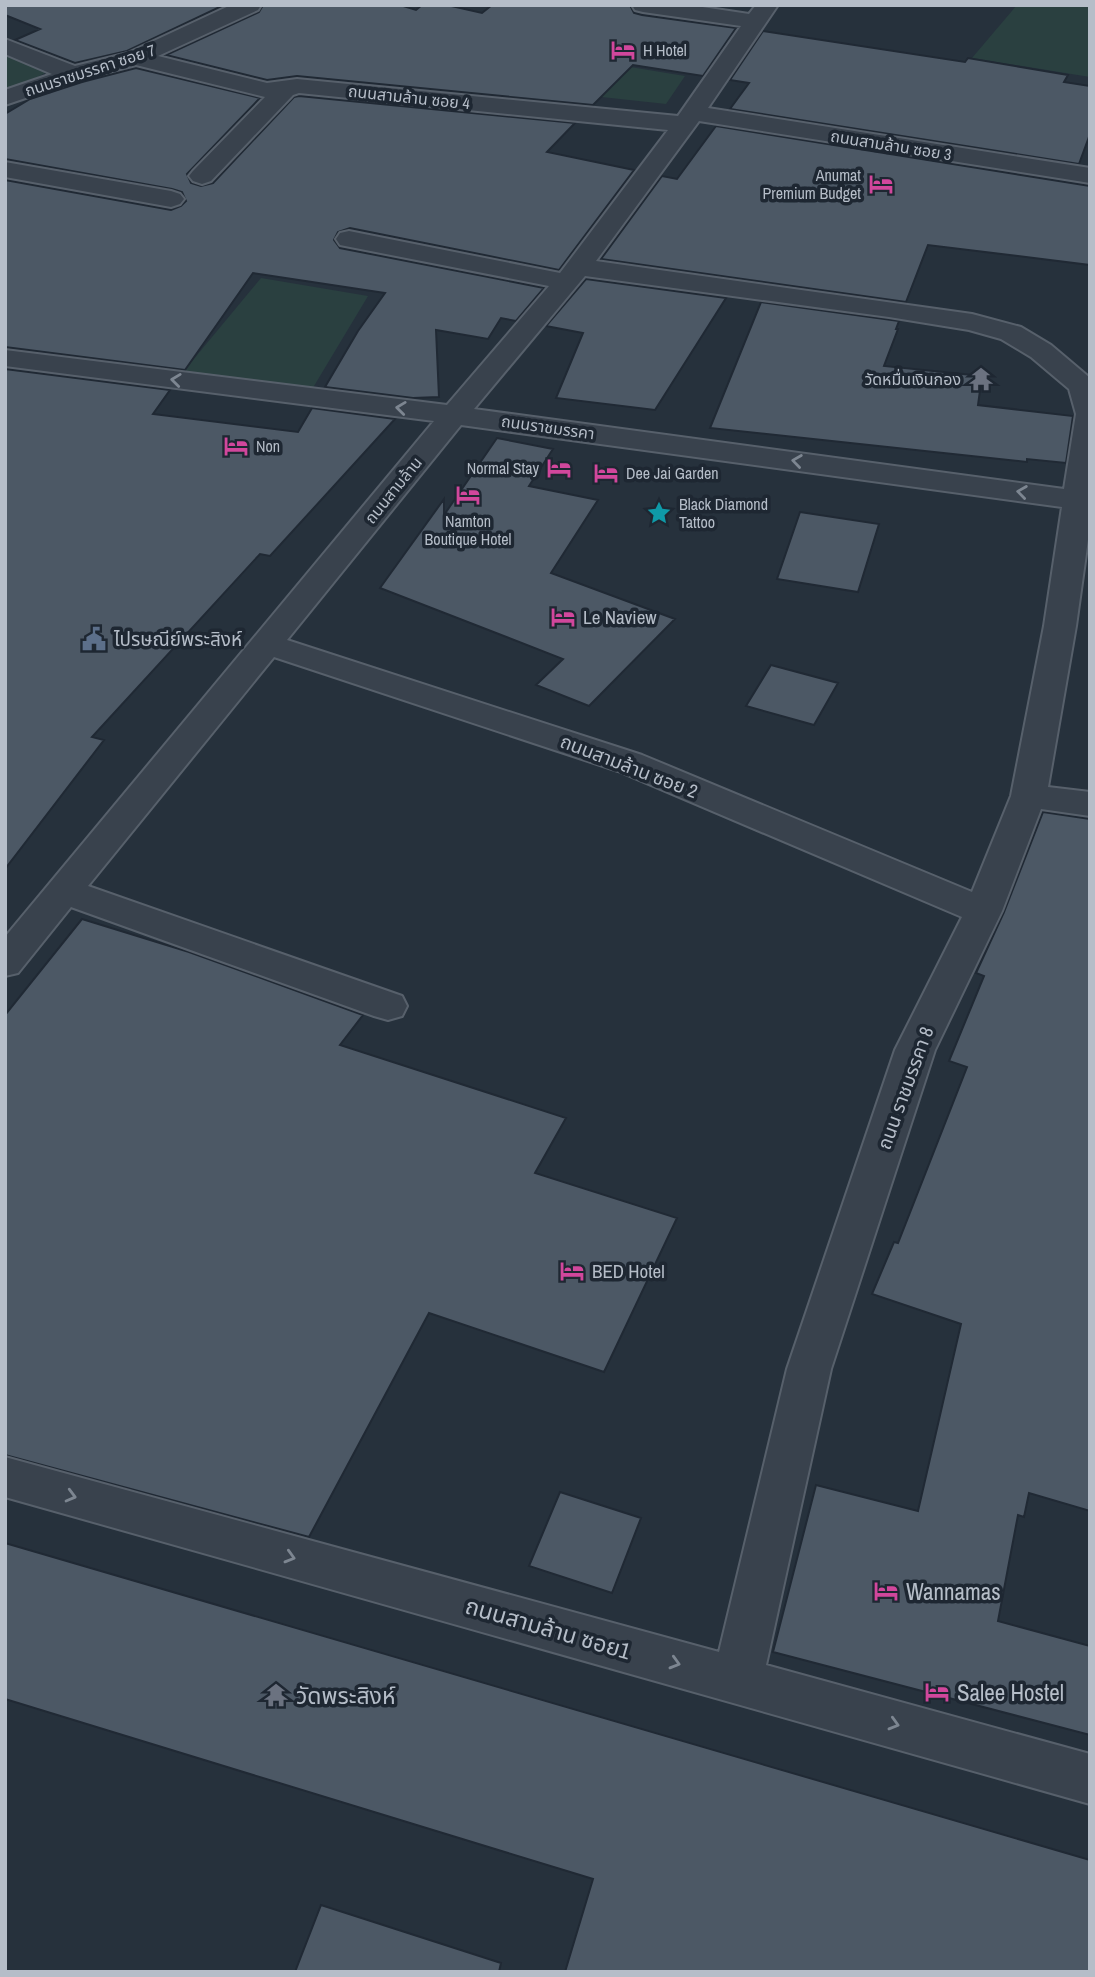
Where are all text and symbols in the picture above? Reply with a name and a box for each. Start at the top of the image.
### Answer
hotel icon: H Hotel [609,36,637,64]
street label: ถนนราชมรรคา ซอย 7 [22,38,158,102]
place label: H Hotel [643,39,687,61]
street label: ถนนสามล้าน ซอย 4 [347,80,471,114]
street label: ถนนสามล้าน ซอย 3 [829,125,953,165]
place label: Anumat Premium Budget [763,164,861,204]
hotel icon: Anumat Premium Budget [867,170,895,198]
temple icon: วัดหมื่นเงินกอง [967,365,995,393]
place label: วัดหมื่นเงินกอง [864,368,961,390]
one-way arrow [170,372,181,387]
one-way arrow [396,400,407,415]
street label: ถนนราชมรรคา [500,410,596,444]
hotel icon: Non [222,432,250,460]
place label: Non [256,435,280,457]
street label: ถนนสามล้าน [359,452,427,528]
hotel icon: Normal Stay [545,454,573,482]
one-way arrow [791,454,803,469]
place label: Normal Stay [467,457,539,479]
hotel icon: Dee Jai Garden [592,459,620,487]
place label: Dee Jai Garden [626,462,719,484]
hotel icon: Namton Boutique Hotel [454,481,482,509]
one-way arrow [1016,485,1028,500]
place label: Black Diamond Tattoo [679,493,768,533]
place icon: Black Diamond Tattoo [645,499,673,527]
place label: Namton Boutique Hotel [425,510,511,550]
hotel icon: Le Naview [549,603,577,631]
place label: Le Naview [583,604,657,630]
public building icon: ไปรษณีย์พระสิงห์ [80,625,108,653]
place label: ไปรษณีย์พระสิงห์ [113,626,243,652]
street label: ถนนสามล้าน ซอย 2 [557,728,701,804]
street label: ถนน ราชมรรคา 8 [871,1023,939,1153]
hotel icon: BED Hotel [558,1257,586,1285]
place label: BED Hotel [592,1258,665,1284]
one-way arrow [65,1487,77,1502]
one-way arrow [284,1548,296,1563]
place label: Wannamas [906,1576,1001,1607]
hotel icon: Wannamas [872,1577,900,1605]
street label: ถนนสามล้าน ซอย1 [462,1590,635,1667]
one-way arrow [668,1655,680,1670]
place label: Salee Hostel [957,1677,1064,1708]
hotel icon: Salee Hostel [923,1678,951,1706]
place label: วัดพระสิงห์ [296,1680,396,1711]
temple icon: วัดพระสิงห์ [262,1681,290,1709]
one-way arrow [888,1716,900,1730]

